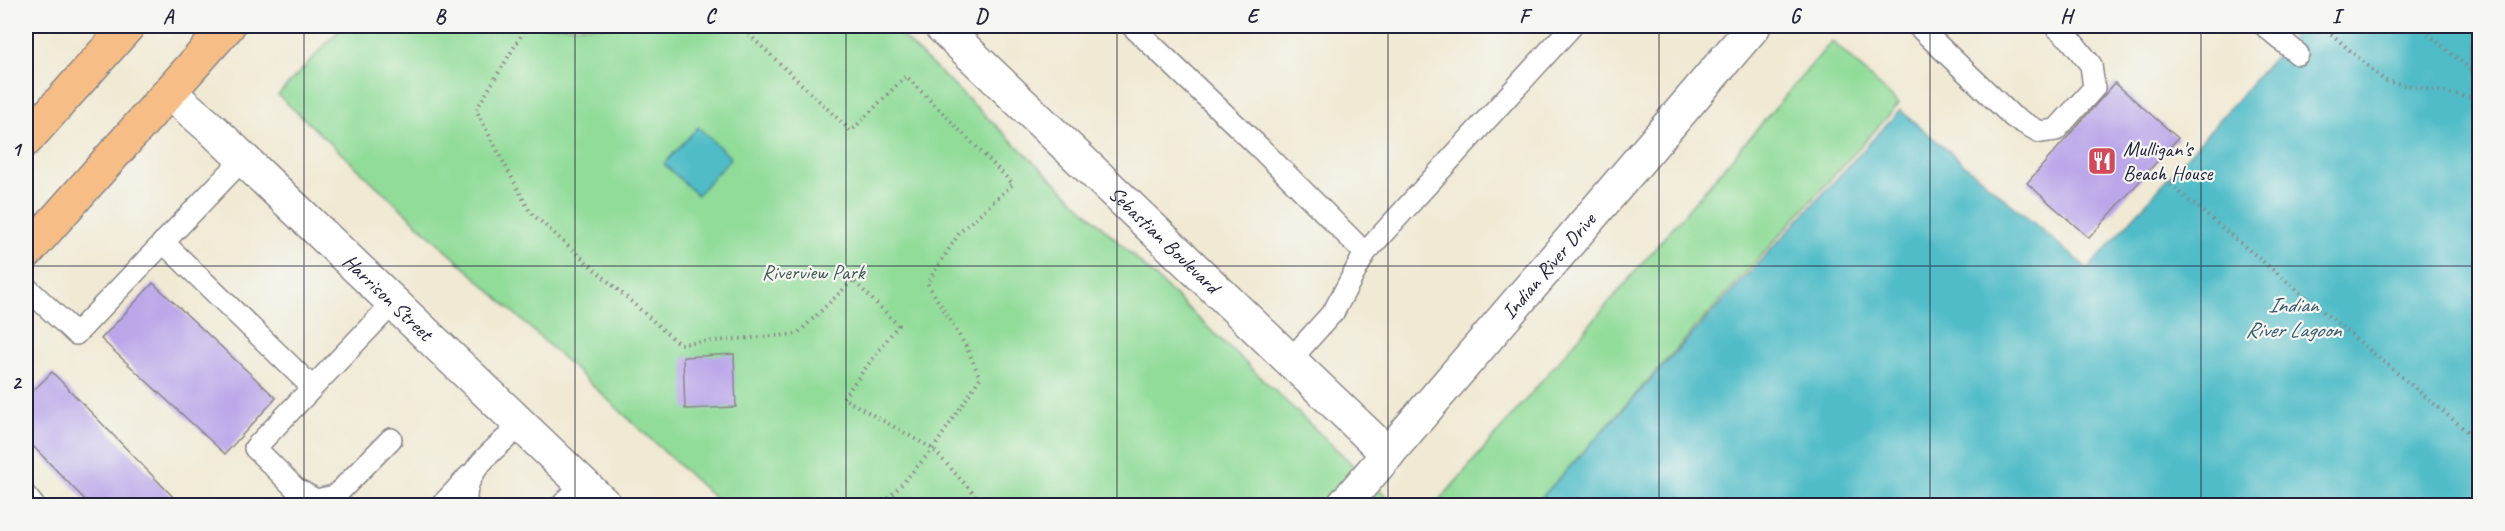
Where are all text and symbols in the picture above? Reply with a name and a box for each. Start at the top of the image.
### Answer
text: A [163,4,175,29]
text: B [435,4,447,29]
text: C [705,4,717,29]
text: D [975,4,989,29]
text: E [1247,4,1261,29]
text: F [1519,4,1533,29]
text: G [1790,4,1803,29]
text: H [2060,4,2075,29]
text: I [2332,4,2345,29]
place label: Mulligan's Beach House [2123,136,2213,186]
text: 1 [12,137,23,162]
restaurant icon: Mulligan's Beach House [2086,145,2118,177]
street label: Sebastian Boulevard [1103,181,1228,301]
street label: Indian River Drive [1496,207,1602,325]
street label: Harrison Street [337,248,440,348]
park label: Riverview Park [762,259,866,285]
water label: Indian River Lagoon [2245,291,2343,344]
text: 2 [12,370,23,395]

